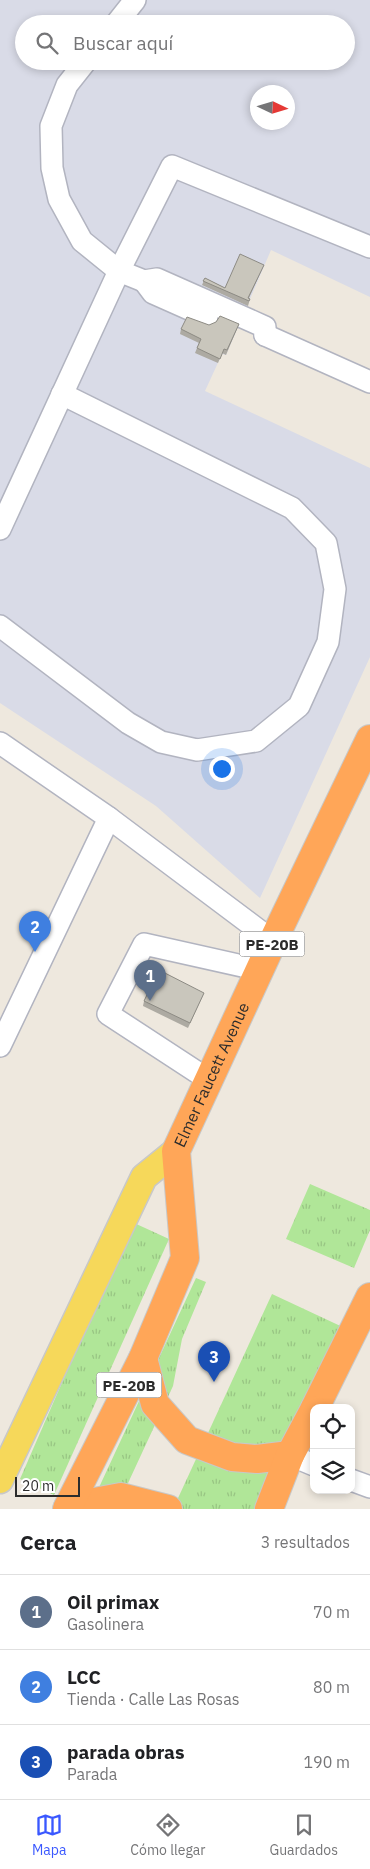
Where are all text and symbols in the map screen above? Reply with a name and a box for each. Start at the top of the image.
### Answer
search box [15,15,355,70]
icon: search [33,29,61,57]
text: Buscar aquí [73,31,173,55]
north arrow [250,85,295,130]
your location [209,756,235,782]
pin: 2 [19,911,51,952]
road number: PE-20B [240,932,304,956]
pin: 1 [134,960,166,1001]
street label: Elmer Faucett Avenue [169,999,253,1150]
pin: 3 [198,1341,230,1382]
road number: PE-20B [96,1372,162,1398]
map controls [310,1404,355,1494]
button: locate [310,1404,355,1449]
button: layers [310,1449,355,1494]
scale bar [15,1474,80,1497]
text: 20 m [22,1477,54,1495]
text: Cerca [20,1528,77,1556]
text: 3 resultados [261,1532,350,1552]
text: Oil primax [67,1590,159,1614]
text: 1 [31,1602,41,1622]
text: 70 m [313,1602,350,1622]
text: Gasolinera [67,1614,144,1634]
text: LCC [67,1665,101,1689]
text: 2 [31,1677,41,1697]
text: 80 m [313,1677,350,1697]
text: Tienda · Calle Las Rosas [67,1689,239,1709]
text: parada obras [67,1740,185,1764]
text: 3 [31,1752,41,1772]
text: 190 m [303,1752,350,1772]
text: Parada [67,1764,117,1784]
tab: Mapa [32,1811,66,1859]
tab: Cómo llegar [130,1811,205,1859]
tab: Guardados [269,1811,338,1859]

